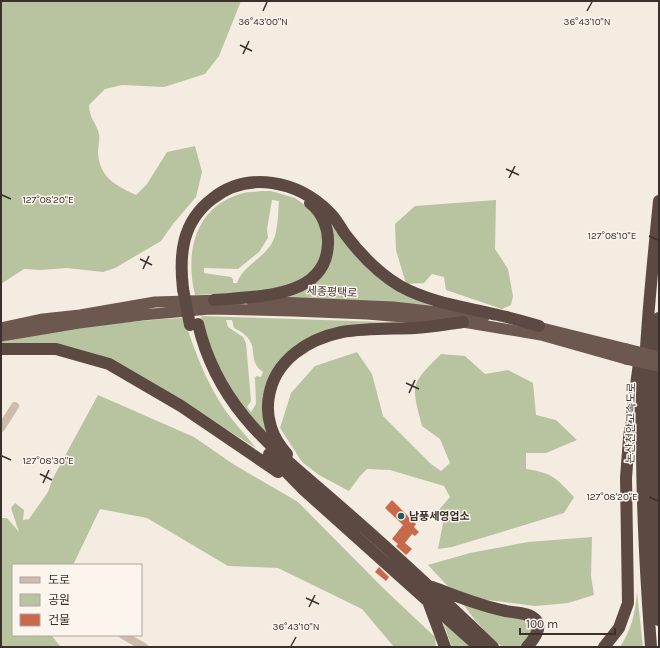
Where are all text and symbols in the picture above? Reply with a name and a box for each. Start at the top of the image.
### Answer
text: 36°43'00"N [238,16,288,28]
text: 36°43'10"N [563,16,611,28]
text: 127°08'20"E [22,194,74,206]
text: 127°08'10"E [588,230,636,242]
street label: 세종평택로 [306,284,358,300]
street label: 논산천안고속도로 [624,382,638,464]
text: 127°08'30"E [22,455,74,467]
text: 127°08'20"E [586,491,638,503]
place label: 남풍세영업소 [409,510,470,523]
marker: 남풍세영업소 [396,511,406,521]
legend [12,564,142,636]
text: 도로 [48,573,70,587]
text: 공원 [48,593,70,607]
scale bar [520,610,615,636]
text: 건물 [48,613,70,627]
text: 100 m [526,617,558,631]
text: 36°43'10"N [272,621,320,633]

